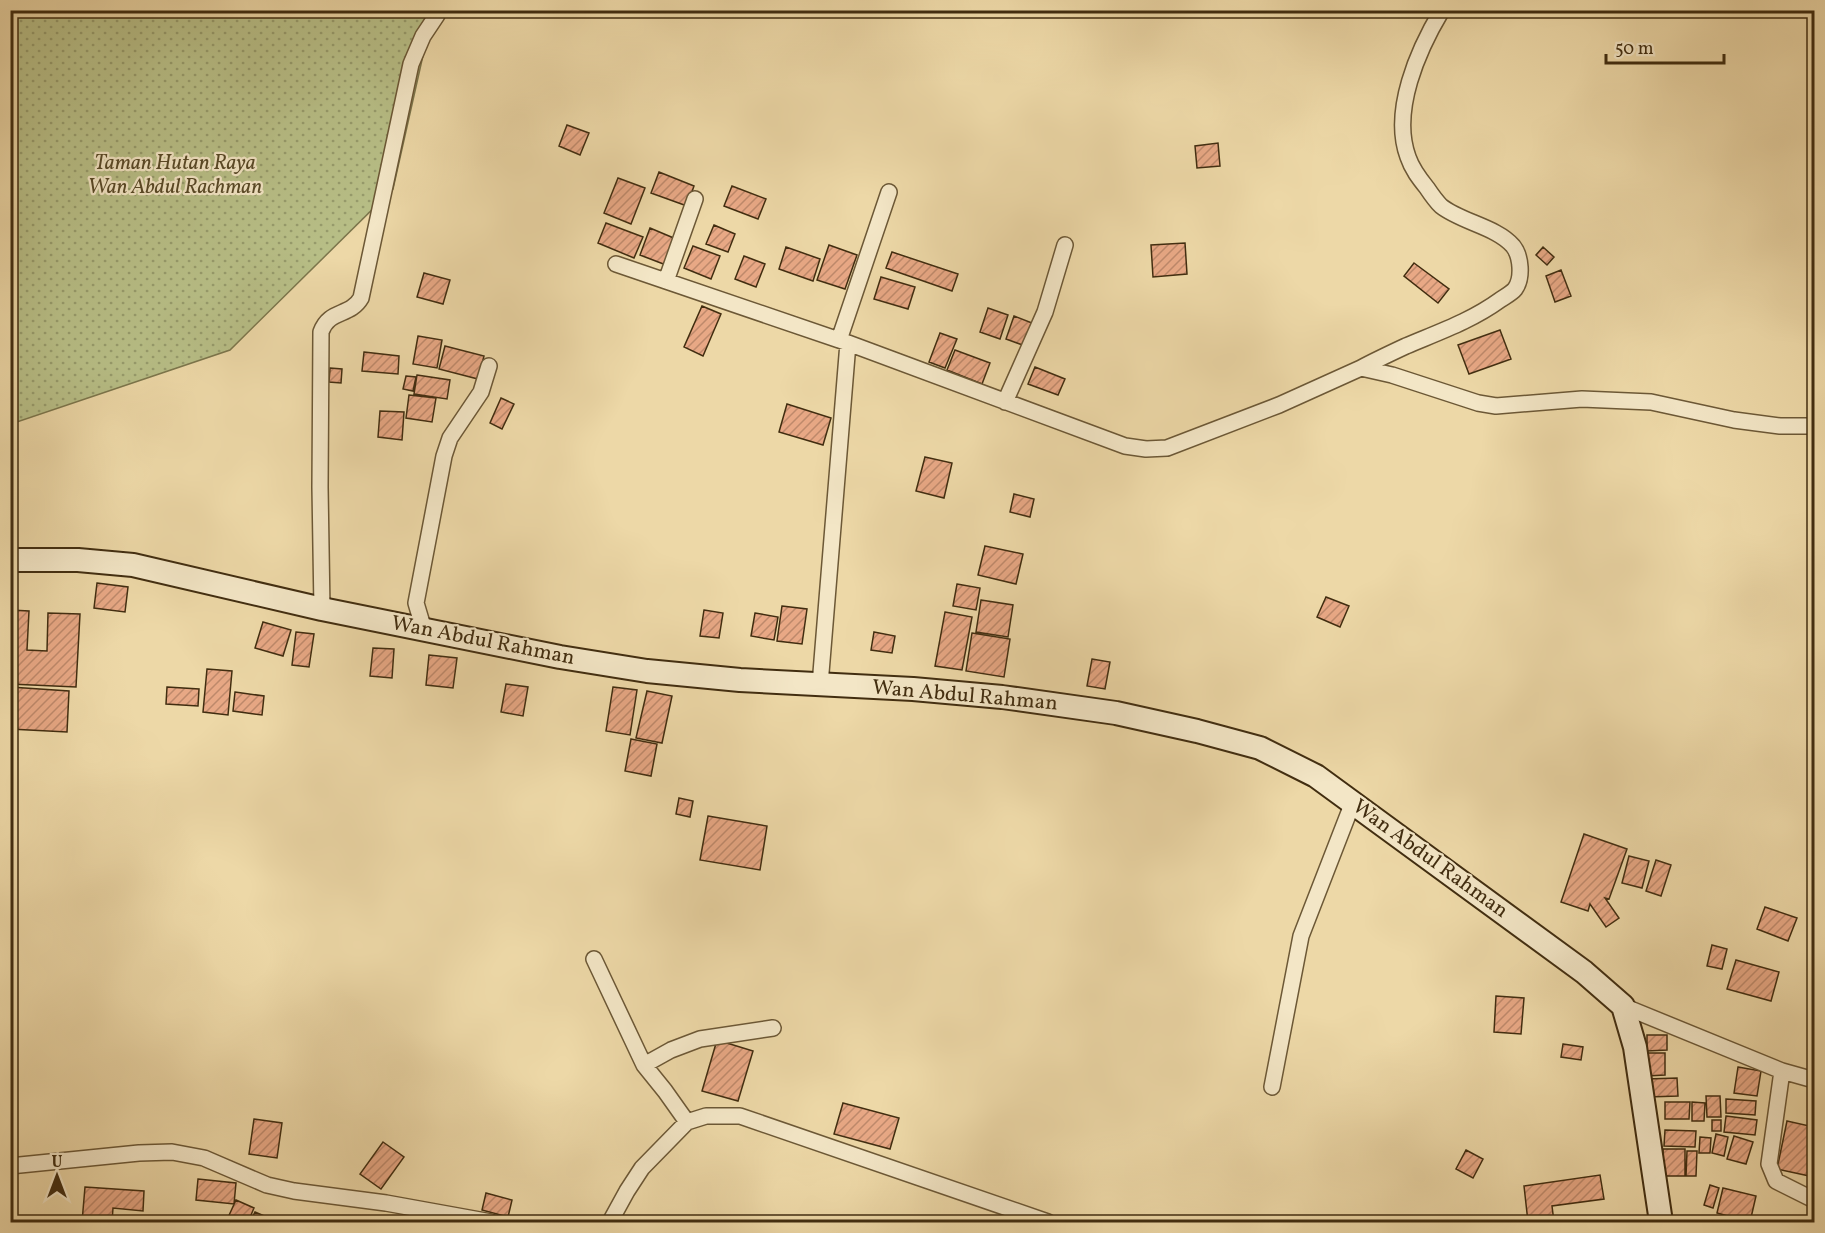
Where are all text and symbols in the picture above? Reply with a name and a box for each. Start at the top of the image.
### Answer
scale bar [1606,27,1724,65]
text: 50 m [1615,37,1654,62]
park label: Taman Hutan Raya Wan Abdul Rachman [88,149,262,202]
street label: Wan Abdul Rahman [389,609,577,673]
street label: Wan Abdul Rahman [871,673,1059,719]
street label: Wan Abdul Rahman [1346,793,1514,925]
north arrow [27,1146,87,1206]
text: U [52,1152,63,1174]

